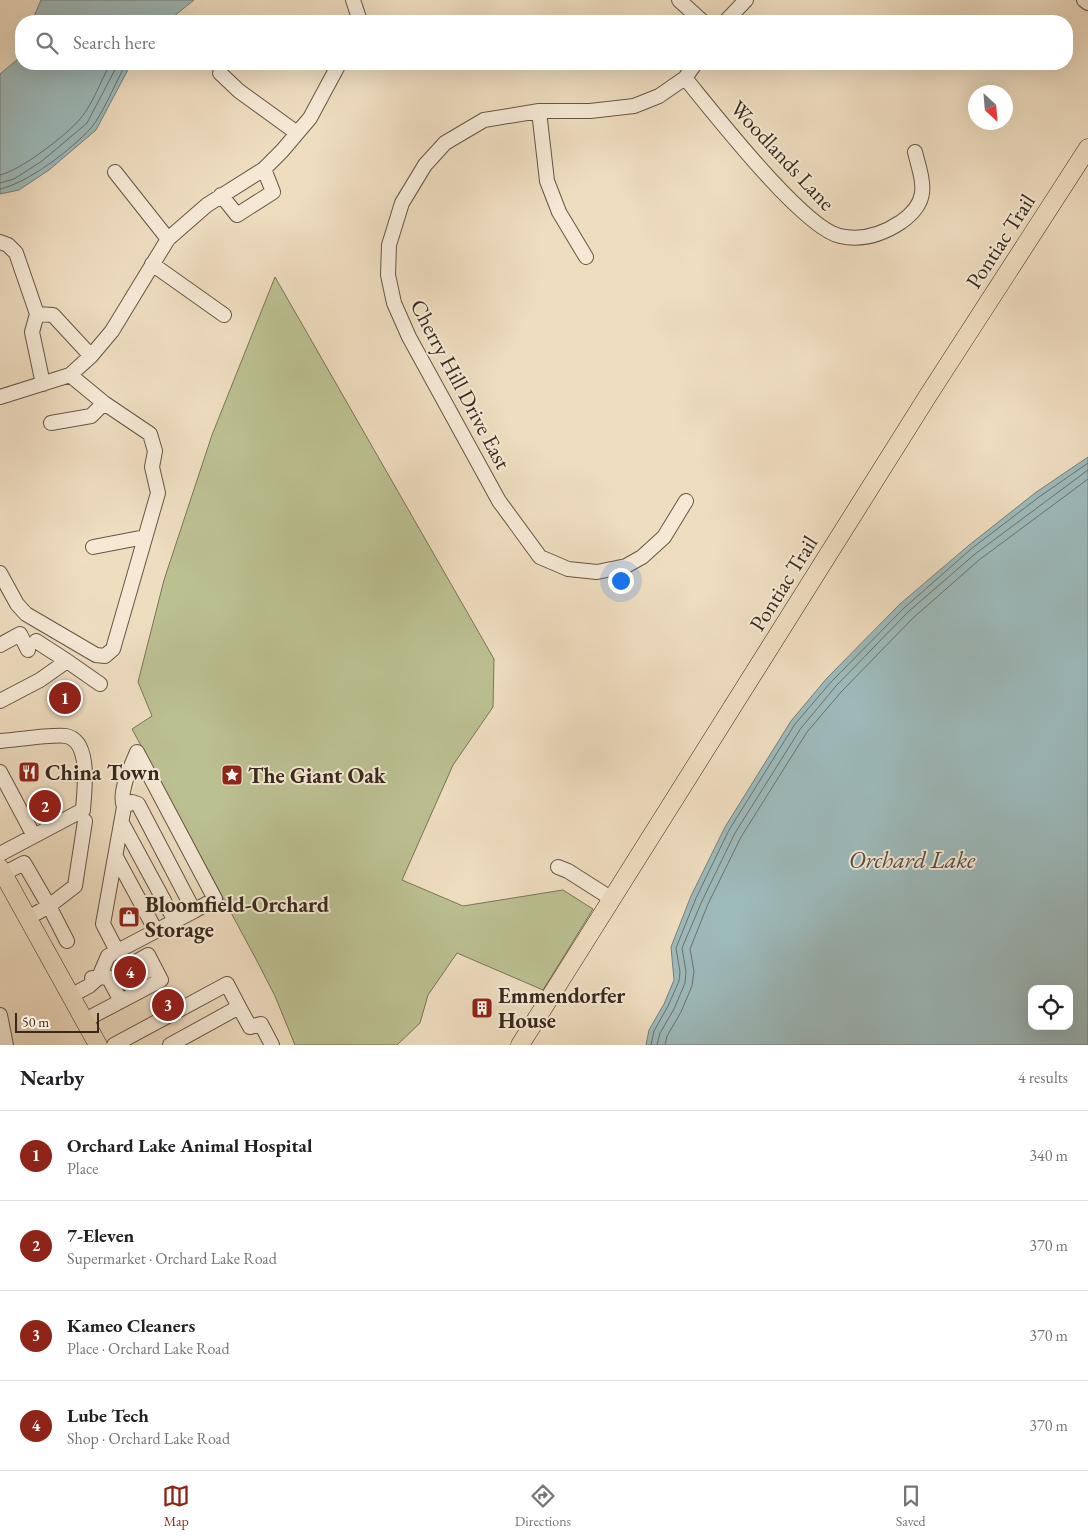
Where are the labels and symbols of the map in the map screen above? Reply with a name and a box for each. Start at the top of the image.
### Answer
north arrow [968,85,1013,130]
street label: Woodlands Lane [724,94,842,217]
street label: Pontiac Trail [959,188,1042,294]
street label: Cherry Hill Drive East [404,294,518,474]
street label: Pontiac Trail [743,530,824,636]
your location [608,568,634,594]
pin: 1 [49,679,81,717]
place label: China Town [45,758,160,787]
restaurant icon: China Town [17,760,41,784]
place label: The Giant Oak [248,761,387,790]
place icon: The Giant Oak [220,763,244,787]
pin: 2 [29,787,61,825]
water label: Orchard Lake [849,844,976,875]
place label: Bloomfield-Orchard Storage [145,890,329,944]
shop icon: Bloomfield-Orchard Storage [117,905,141,929]
pin: 4 [114,953,146,991]
place label: Emmendorfer House [498,981,626,1035]
pin: 3 [152,986,184,1024]
building icon: Emmendorfer House [470,996,494,1020]
scale bar [15,1010,99,1033]

